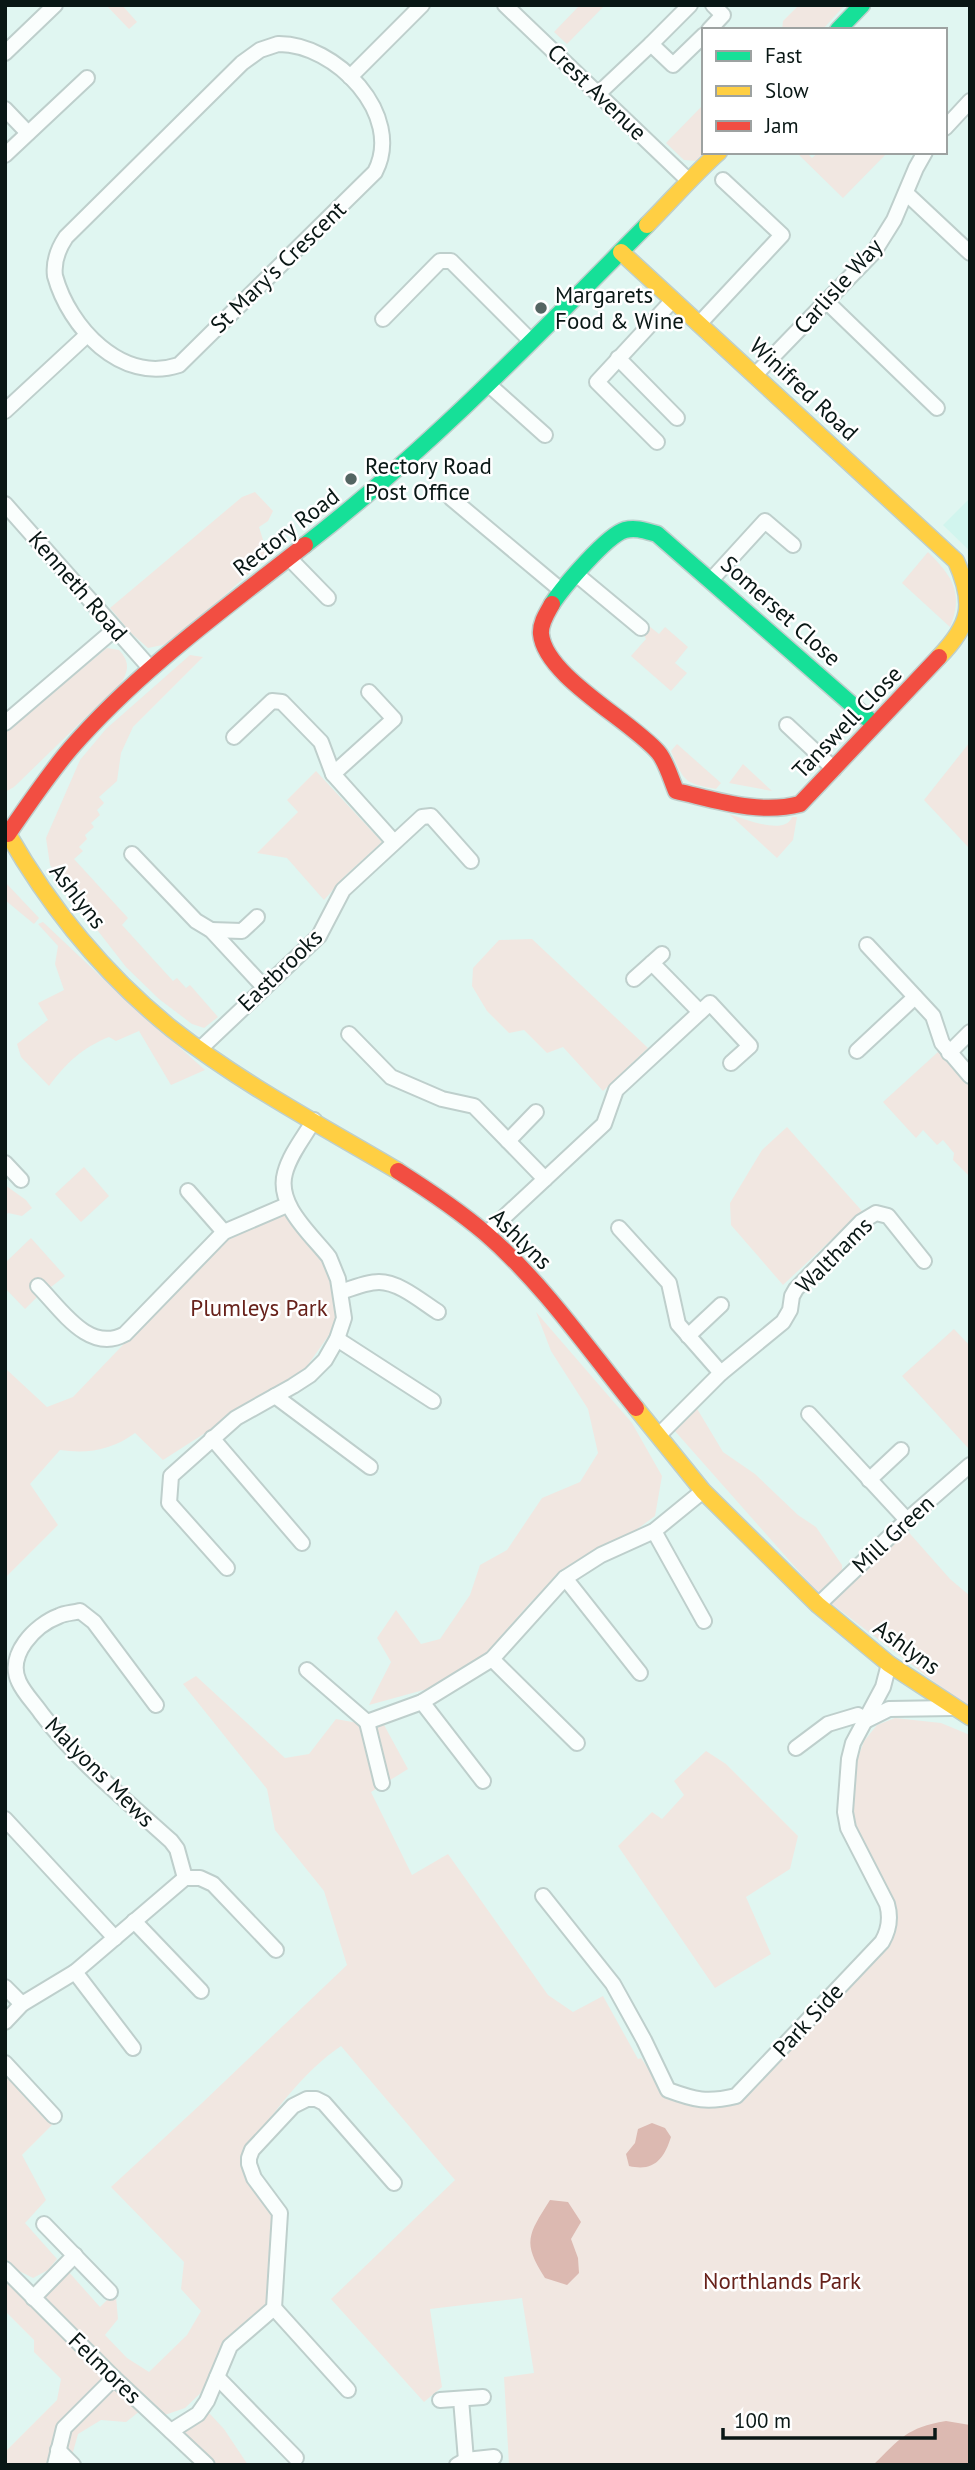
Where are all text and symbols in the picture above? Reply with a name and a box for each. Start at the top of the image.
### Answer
legend [702,28,947,154]
street label: Crest Avenue [542,37,653,146]
text: Fast [765,42,802,69]
text: Slow [765,77,809,104]
text: Jam [764,112,799,139]
street label: St Mary's Crescent [204,194,352,339]
street label: Carlisle Way [787,232,888,340]
place label: Margarets Food & Wine [555,280,684,335]
marker: Margarets Food & Wine [533,300,549,316]
street label: Winifred Road [744,331,865,446]
place label: Rectory Road Post Office [365,451,492,506]
marker: Rectory Road Post Office [343,471,359,487]
street label: Rectory Road [227,481,345,582]
street label: Kenneth Road [23,525,134,647]
street label: Somerset Close [715,549,847,672]
street label: Tanswell Close [786,659,908,784]
street label: Ashlyns [44,857,113,934]
street label: Eastbrooks [231,922,328,1017]
street label: Ashlyns [484,1202,559,1275]
street label: Walthams [789,1210,878,1299]
park label: Plumleys Park [190,1293,328,1322]
street label: Mill Green [846,1488,940,1579]
street label: Ashlyns [868,1613,946,1680]
street label: Malyons Mews [39,1711,161,1833]
street label: Park Side [766,1977,849,2063]
park label: Northlands Park [703,2266,861,2295]
street label: Felmores [63,2326,148,2409]
scale bar [723,2396,935,2440]
text: 100 m [734,2407,791,2434]

